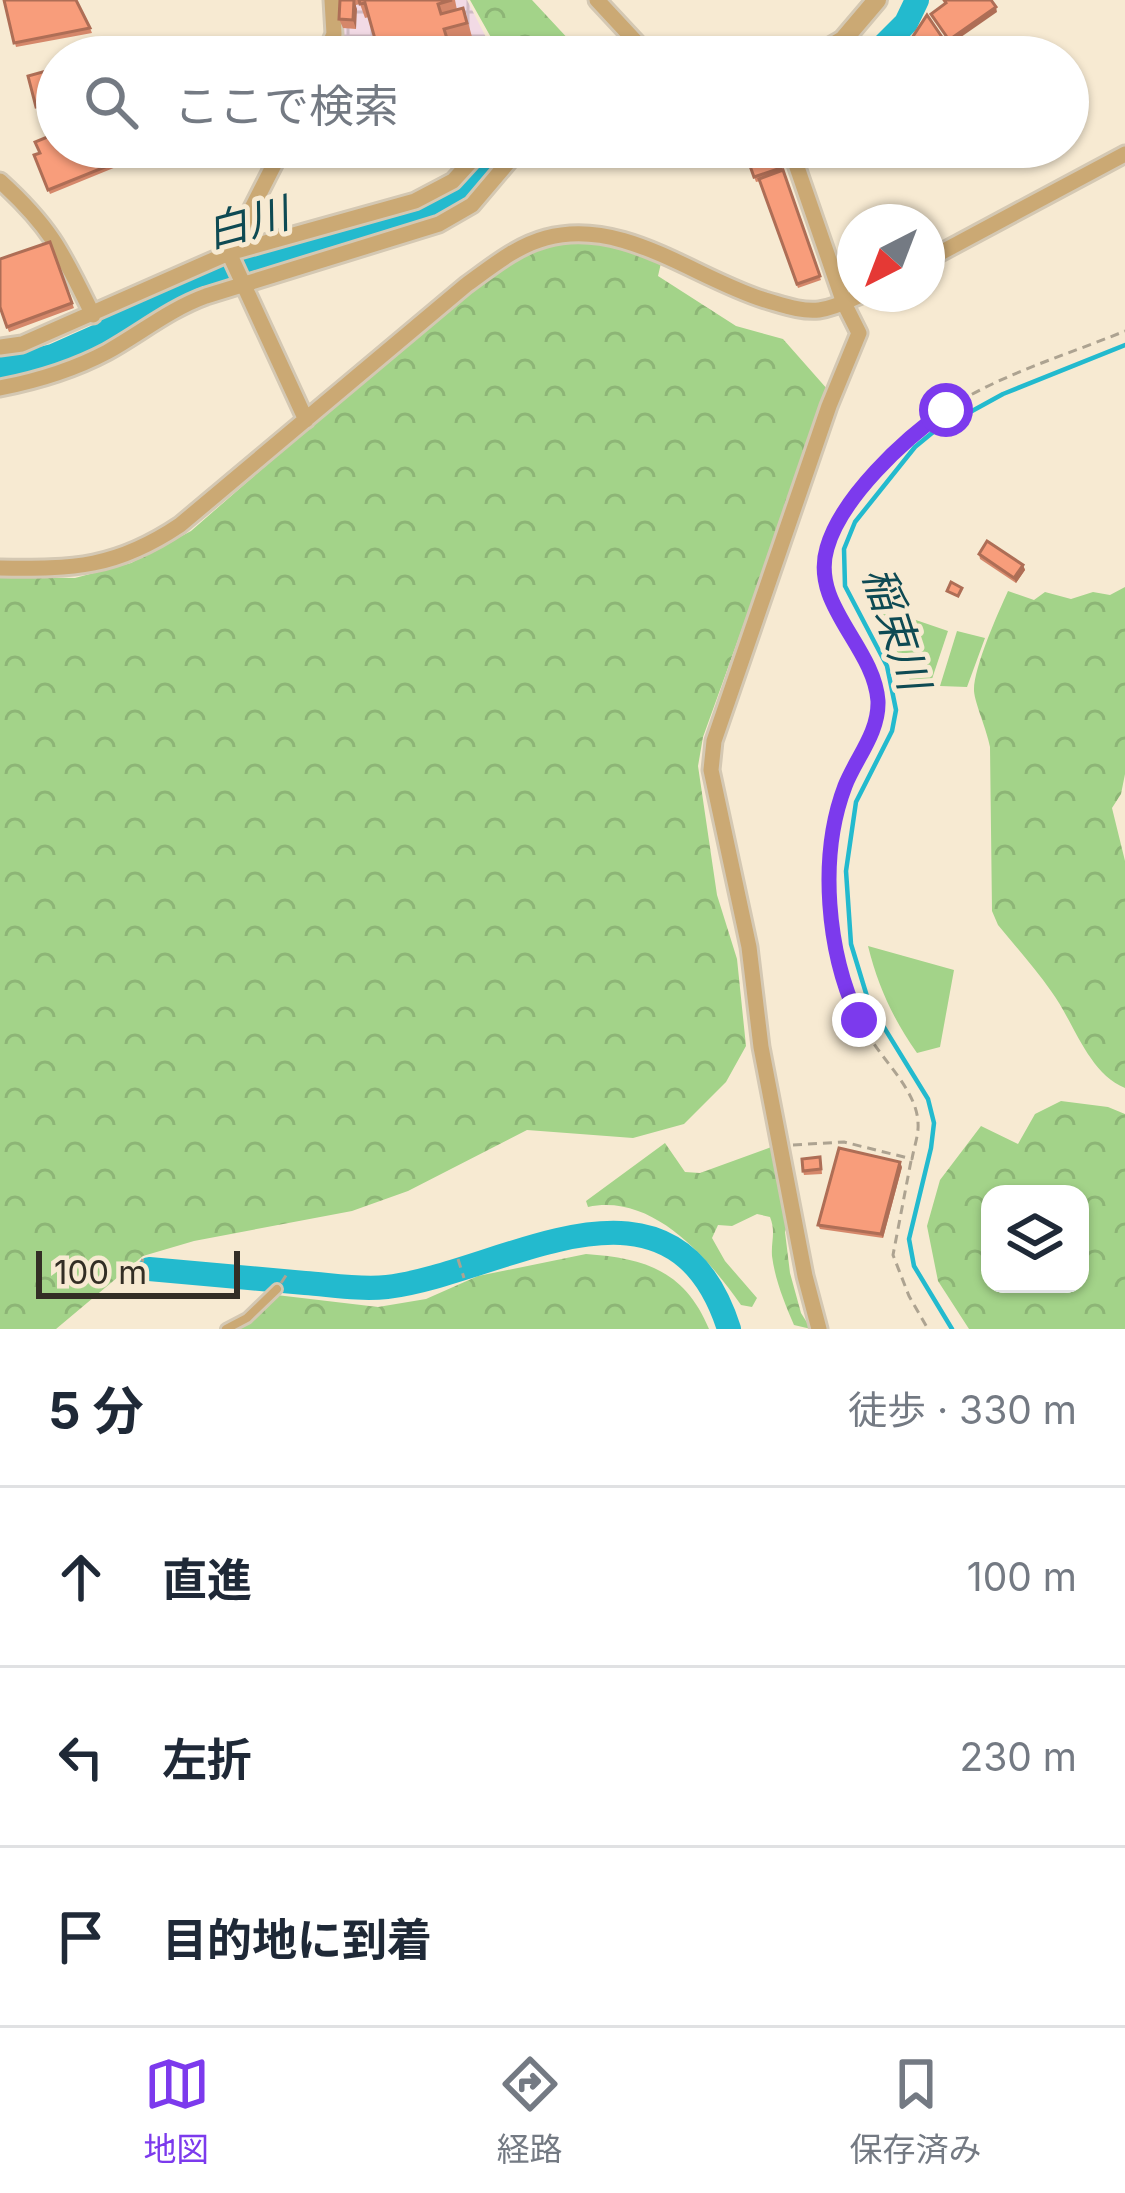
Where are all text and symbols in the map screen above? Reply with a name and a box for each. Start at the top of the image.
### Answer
search box [36,36,1089,168]
icon: search [78,69,144,135]
text: ここで検索 [174,78,399,133]
water label: 白川 [200,185,298,258]
north arrow [837,204,945,312]
route start [919,383,973,437]
water label: 稲束川 [853,560,942,700]
route end [832,993,886,1047]
map controls [981,1185,1089,1293]
button: layers [981,1185,1089,1293]
scale bar [36,1245,240,1298]
text: 100 m [54,1252,147,1292]
text: 5 分 [48,1380,144,1441]
text: 徒歩 · 330 m [848,1386,1077,1433]
icon: ahead [48,1544,114,1610]
text: 直進 [162,1552,252,1607]
text: 100 m [967,1553,1077,1600]
icon: left [48,1724,114,1790]
text: 左折 [162,1732,252,1787]
text: 230 m [959,1733,1077,1780]
icon: arrive [48,1904,114,1970]
text: 目的地に到着 [162,1912,432,1967]
tab: 地図 [144,2051,210,2171]
tab: 経路 [497,2051,563,2171]
tab: 保存済み [850,2051,982,2171]

